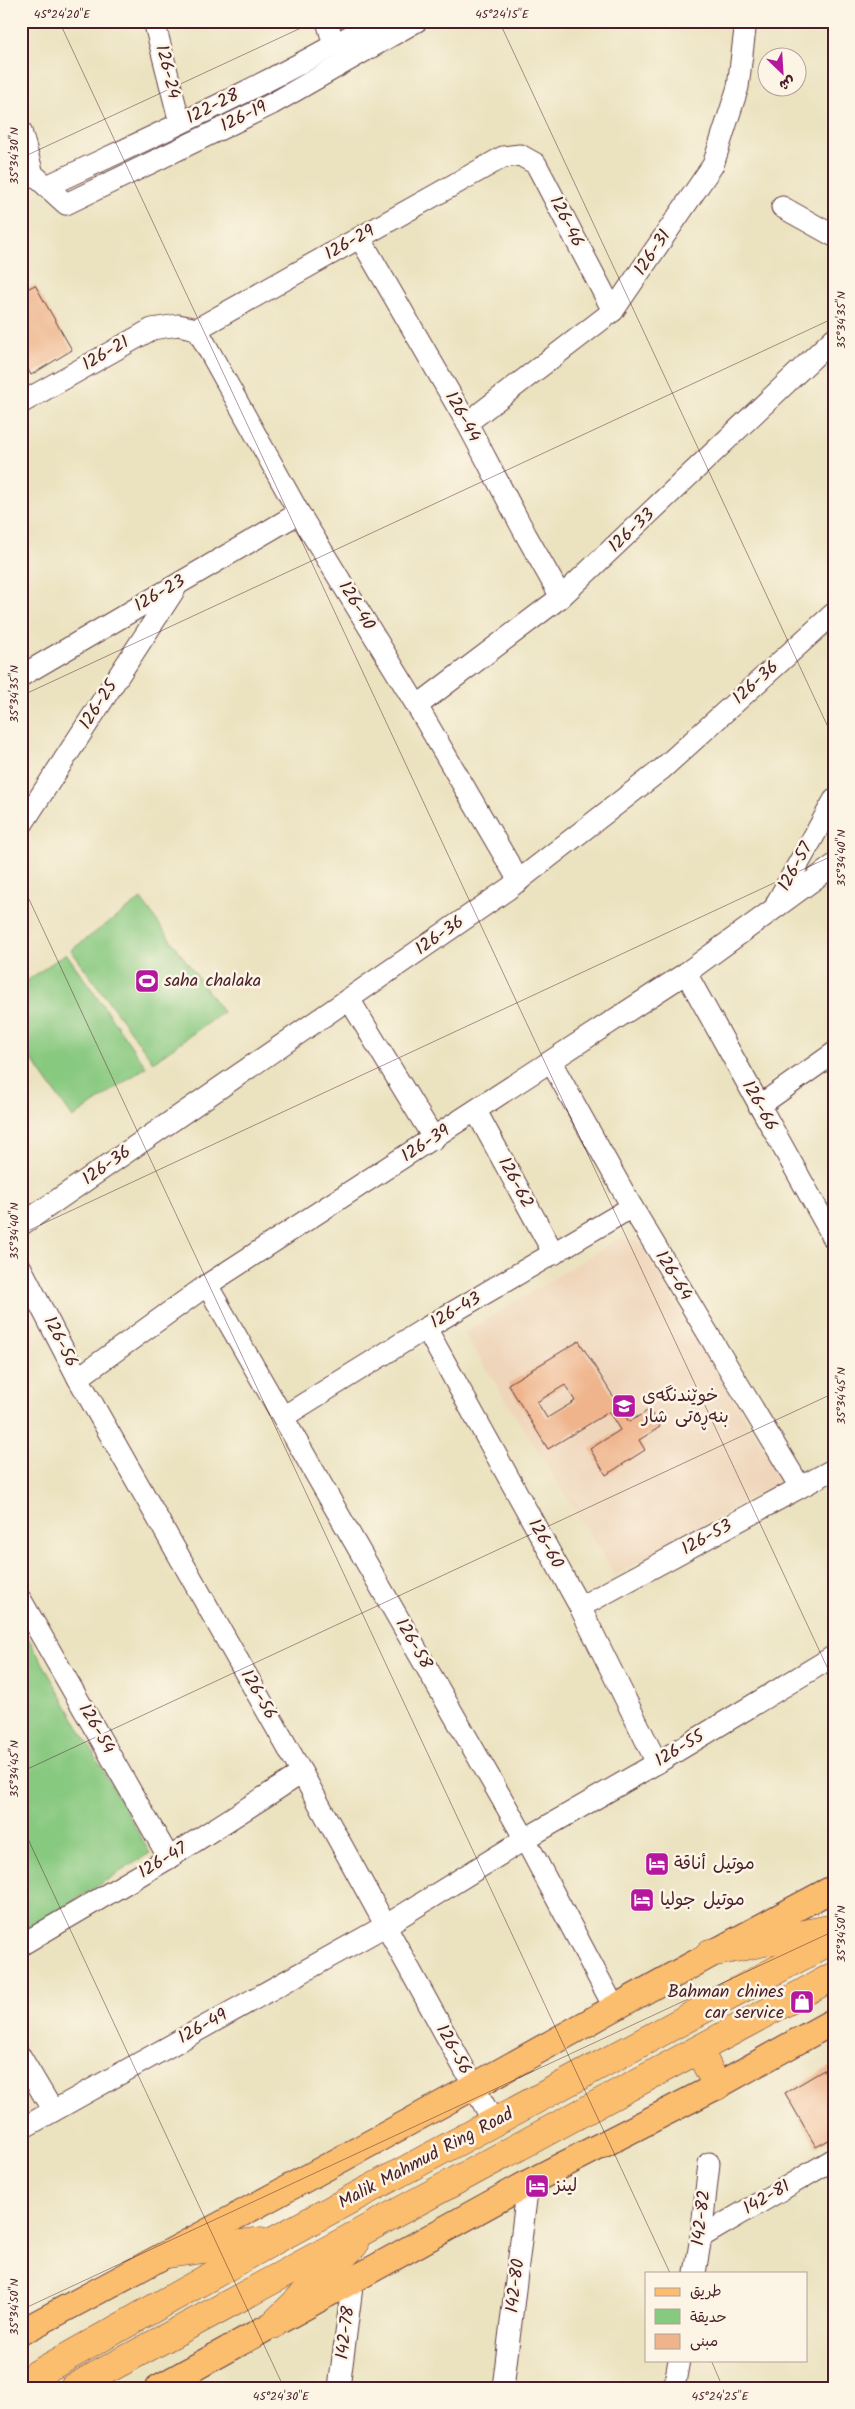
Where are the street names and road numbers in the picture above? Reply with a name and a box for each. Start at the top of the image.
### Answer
street label: 126-24 [146,42,188,102]
street label: 122-28 [181,81,245,133]
street label: 126-19 [216,93,272,141]
street label: 126-46 [541,191,591,253]
street label: 126-29 [320,217,381,269]
street label: 126-31 [627,224,679,282]
street label: 126-21 [77,329,135,379]
street label: 126-44 [436,386,488,448]
street label: 126-33 [602,502,662,560]
street label: 126-23 [129,568,191,620]
street label: 126-40 [330,576,382,636]
street label: 126-36 [726,654,786,712]
street label: 126-25 [72,673,127,736]
street label: 126-57 [771,836,822,897]
street label: 126-36 [409,908,471,964]
street label: 126-66 [733,1075,785,1137]
street label: 126-39 [396,1117,456,1171]
street label: 126-36 [76,1138,138,1194]
street label: 126-62 [489,1152,541,1214]
street label: 126-64 [647,1245,699,1307]
street label: 126-43 [425,1285,487,1337]
street label: 126-56 [35,1311,85,1373]
street label: 126-53 [676,1512,738,1564]
street label: 126-60 [519,1514,571,1574]
street label: 126-58 [387,1613,439,1675]
street label: 126-56 [232,1664,284,1726]
street label: 126-54 [70,1698,122,1760]
street label: 126-55 [650,1722,712,1775]
street label: 126-47 [133,1835,194,1887]
street label: 126-49 [173,2001,233,2053]
street label: 126-56 [427,2019,479,2081]
street label: Malik Mahmud Ring Road [333,2100,520,2218]
street label: 142-81 [738,2173,796,2223]
street label: 142-82 [684,2189,720,2247]
street label: 142-80 [498,2257,534,2315]
street label: 142-78 [328,2305,364,2361]

